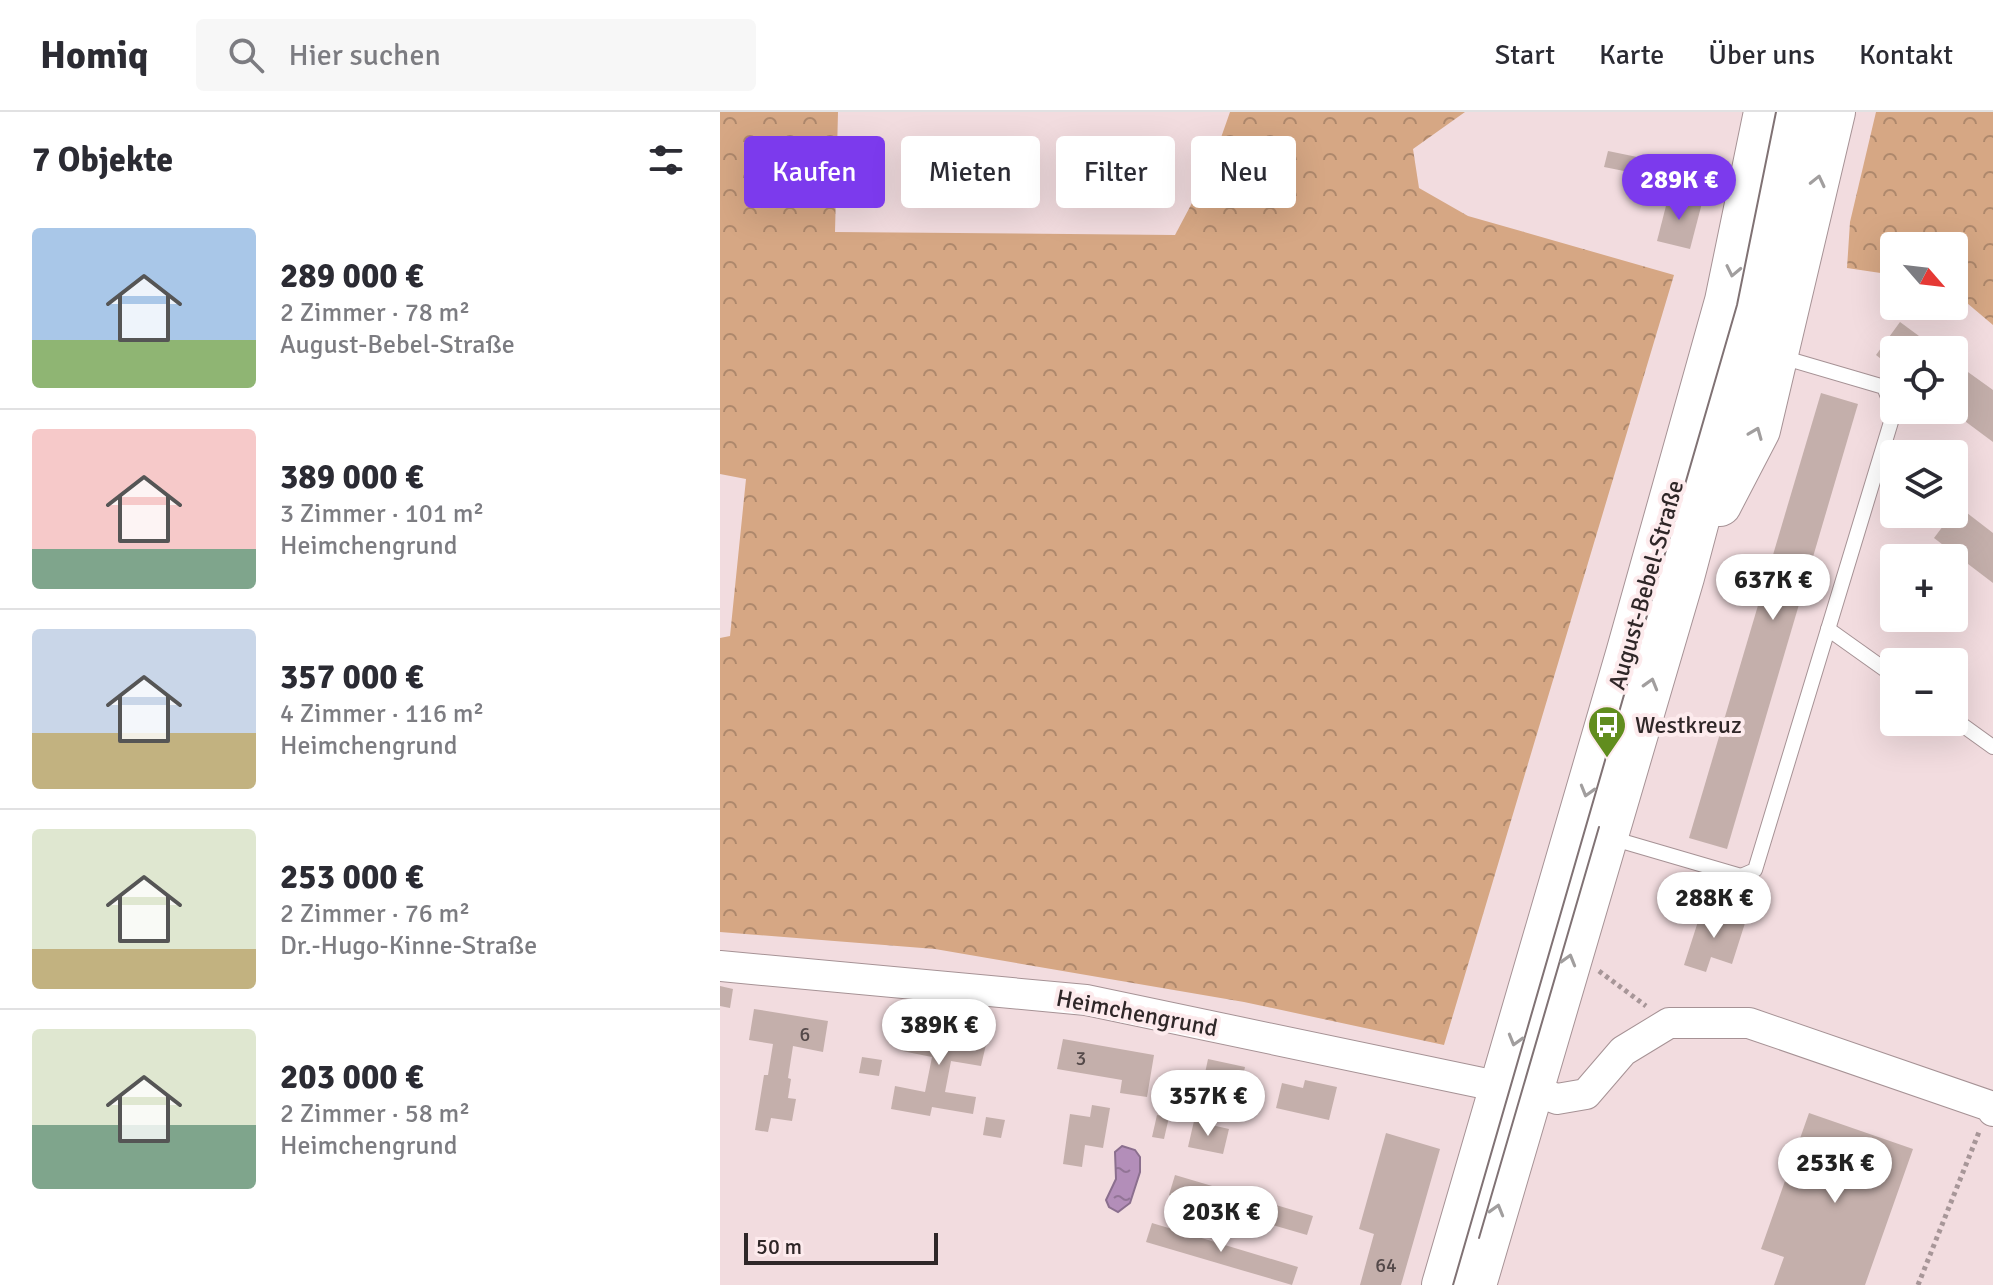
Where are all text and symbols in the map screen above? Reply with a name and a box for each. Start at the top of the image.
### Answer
search box [196,19,756,91]
text: Homiq [40,32,148,79]
icon: search [224,33,268,77]
text: Hier suchen [288,37,441,74]
text: Start [1495,38,1555,72]
text: Karte [1599,38,1664,72]
text: Über uns [1708,38,1815,72]
text: Kontakt [1859,38,1953,72]
chip: Kaufen [744,136,885,208]
chip: Mieten [901,136,1040,208]
chip: Filter [1056,136,1175,208]
chip: Neu [1191,136,1296,208]
icon: filters [644,138,688,182]
text: 7 Objekte [32,139,173,181]
pin: 289K € [1614,154,1744,222]
text: 289K € [1640,164,1718,196]
one-way arrow [1808,174,1825,188]
north arrow [1880,232,1968,320]
map controls [1880,232,1968,736]
text: 289 000 € [280,255,423,297]
icon: home [96,260,192,356]
one-way arrow [1725,264,1742,277]
text: 2 Zimmer · 78 m² [280,297,470,329]
text: August-Bebel-Straße [280,329,515,361]
button: locate [1880,336,1968,424]
one-way arrow [1746,427,1762,441]
button: layers [1880,440,1968,528]
text: 389 000 € [280,456,423,498]
icon: home [96,461,192,557]
street label: August-Bebel-Straße [1602,477,1690,693]
text: 3 Zimmer · 101 m² [280,498,484,530]
text: Heimchengrund [280,530,457,562]
button: + [1880,544,1968,632]
pin: 637K € [1708,554,1838,622]
text: 637K € [1734,564,1812,596]
button: − [1880,648,1968,736]
text: 357 000 € [280,656,423,698]
icon: home [96,661,192,757]
one-way arrow [1642,678,1658,692]
text: 4 Zimmer · 116 m² [280,698,484,730]
bus stop icon: Westkreuz [1586,704,1628,759]
place label: Westkreuz [1635,710,1742,740]
text: Heimchengrund [280,730,457,762]
one-way arrow [1580,783,1596,797]
text: 253 000 € [280,856,423,898]
icon: home [96,861,192,957]
pin: 288K € [1649,872,1779,940]
text: 288K € [1675,882,1753,914]
text: 2 Zimmer · 76 m² [280,898,470,930]
text: Dr.-Hugo-Kinne-Straße [280,930,537,962]
one-way arrow [1560,954,1576,968]
street label: Heimchengrund [1054,983,1220,1043]
pin: 389K € [874,999,1004,1067]
text: 389K € [900,1009,978,1041]
house number: 6 [800,1022,810,1047]
one-way arrow [1508,1033,1524,1047]
house number: 3 [1076,1046,1086,1071]
text: 203 000 € [280,1056,423,1098]
icon: home [96,1061,192,1157]
pin: 357K € [1143,1070,1273,1138]
text: 357K € [1169,1080,1247,1112]
text: 2 Zimmer · 58 m² [280,1098,470,1130]
text: Heimchengrund [280,1130,457,1162]
pin: 253K € [1770,1137,1900,1205]
text: 253K € [1796,1147,1874,1179]
pin: 203K € [1156,1186,1286,1254]
text: 203K € [1182,1196,1260,1228]
one-way arrow [1488,1204,1504,1218]
scale bar [744,1229,938,1265]
text: 50 m [756,1233,802,1260]
house number: 64 [1375,1253,1397,1278]

